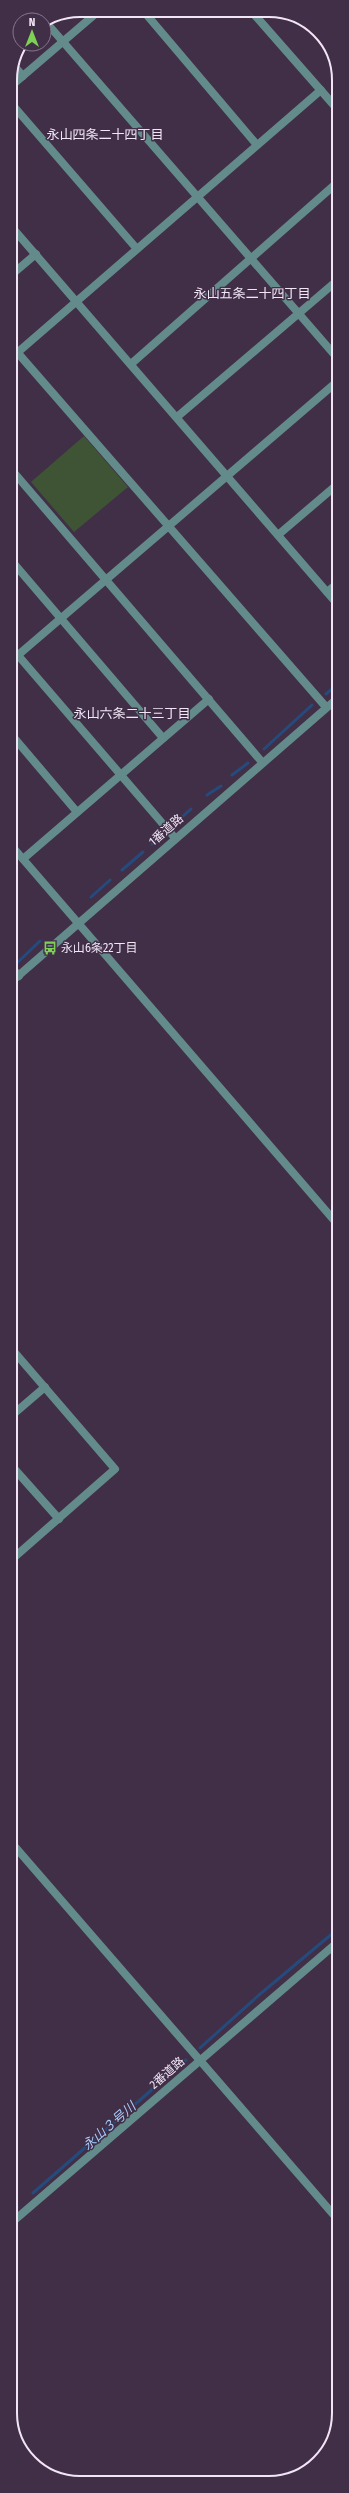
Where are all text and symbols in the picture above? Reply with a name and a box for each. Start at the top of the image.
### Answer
north arrow [12,12,52,52]
text: N [29,16,35,29]
district label: 永山四条二十四丁目 [46,127,164,142]
district label: 永山五条二十四丁目 [193,286,311,301]
district label: 永山六条二十三丁目 [73,706,191,721]
street label: 1番道路 [146,811,186,849]
bus stop icon: 永山6条22丁目 [42,940,58,956]
place label: 永山6条22丁目 [61,941,138,955]
street label: 2番道路 [147,2054,187,2092]
water label: 永山３号川 [80,2098,140,2153]

